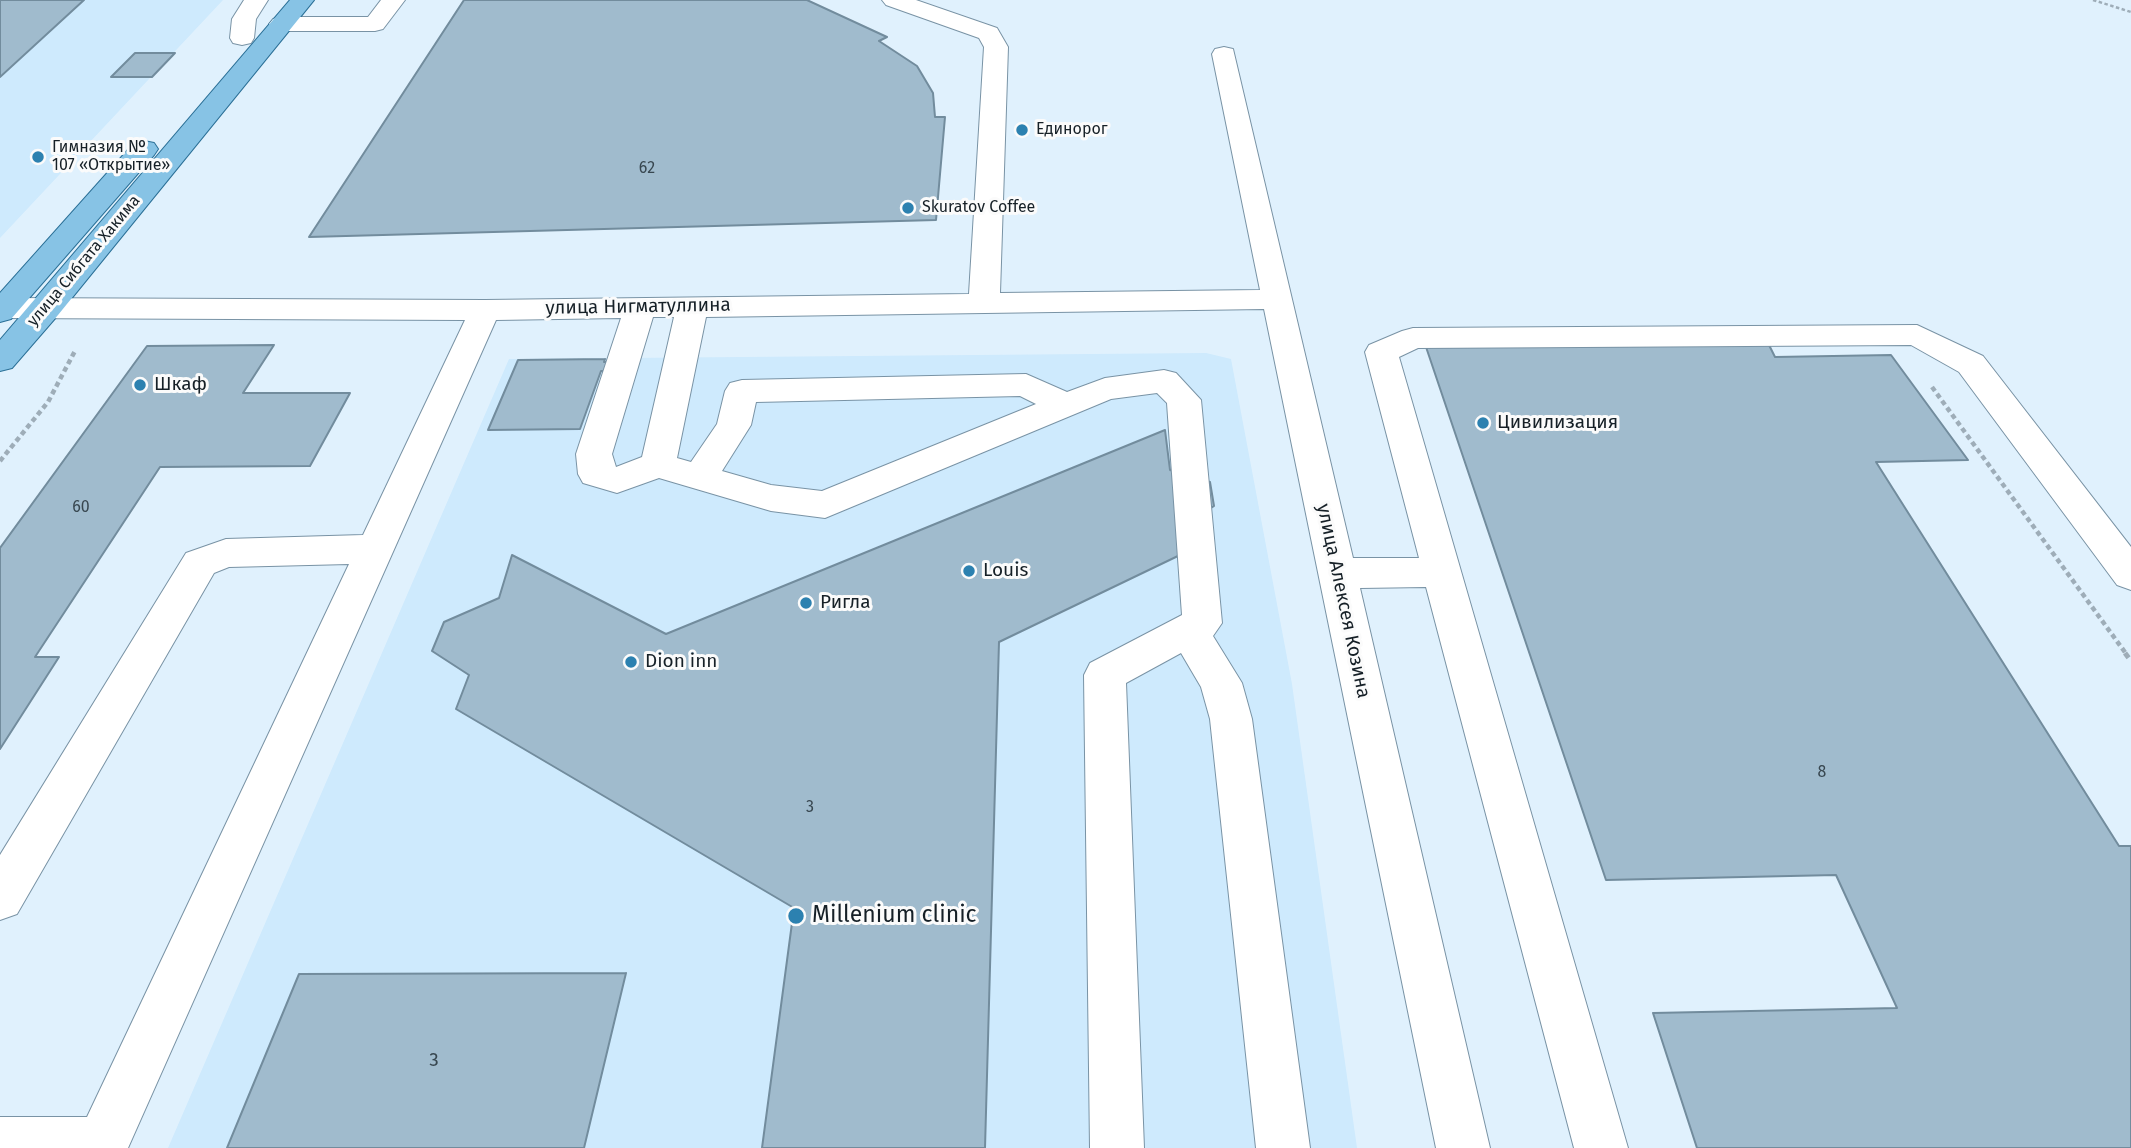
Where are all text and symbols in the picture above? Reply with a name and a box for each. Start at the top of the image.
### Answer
place label: Единорог [1036,120,1108,140]
marker: Единорог [1014,122,1030,138]
place label: Гимназия № 107 «Открытие» [52,138,170,176]
marker: Гимназия № 107 «Открытие» [30,149,46,165]
house number: 62 [639,159,655,179]
street label: улица Сибгата Хакима [24,192,144,330]
place label: Skuratov Coffee [922,198,1035,218]
marker: Skuratov Coffee [900,200,916,216]
street label: улица Нигматуллина [545,294,731,320]
place label: Шкаф [154,374,207,396]
marker: Шкаф [132,377,148,393]
place label: Цивилизация [1497,412,1618,434]
marker: Цивилизация [1475,415,1491,431]
house number: 60 [72,498,90,518]
street label: улица Алексея Козина [1311,502,1375,700]
place label: Louis [983,560,1028,582]
marker: Louis [961,563,977,579]
place label: Ригла [820,592,871,614]
marker: Ригла [798,595,814,611]
place label: Dion inn [645,651,717,673]
marker: Dion inn [623,654,639,670]
house number: 8 [1818,763,1826,783]
house number: 3 [806,798,814,818]
place label: Millenium clinic [812,902,977,930]
marker: Millenium clinic [786,906,806,926]
house number: 3 [429,1050,439,1072]

